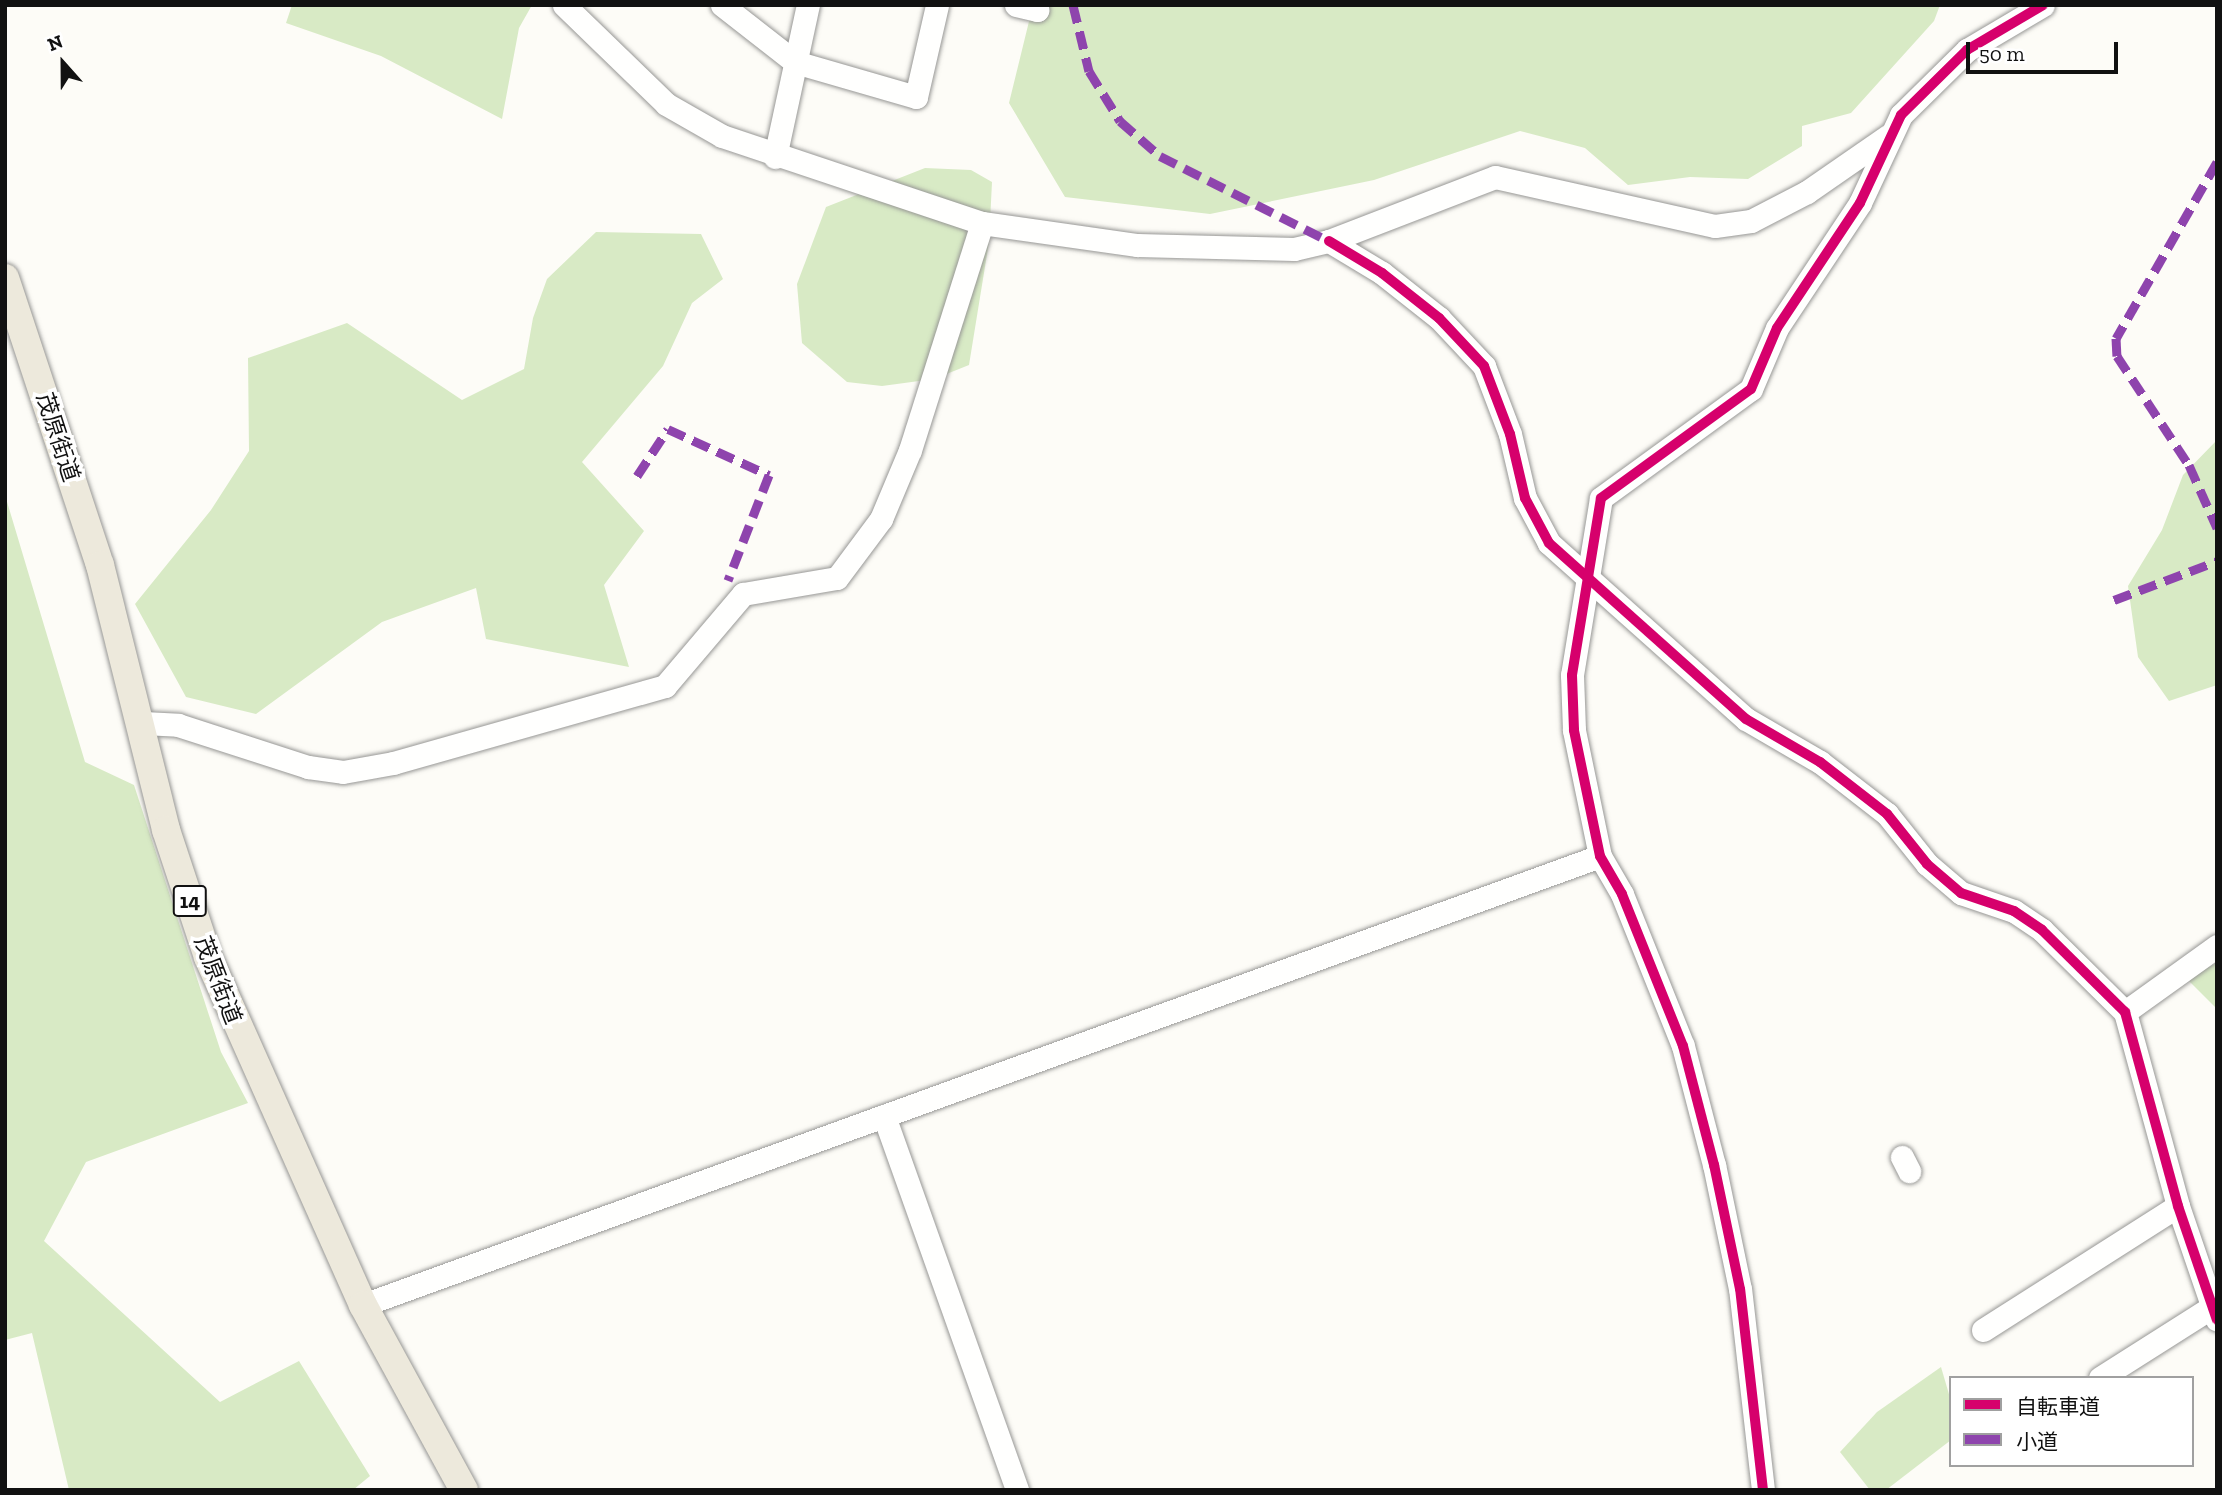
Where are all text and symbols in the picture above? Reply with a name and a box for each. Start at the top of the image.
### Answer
north arrow [28,28,98,98]
scale bar [1970,28,2122,72]
text: N [44,30,66,56]
text: 50 m [1979,41,2025,66]
street label: 茂原街道 [31,389,85,485]
road number: 14 [172,884,208,918]
street label: 茂原街道 [189,932,247,1028]
legend [1949,1376,2194,1467]
text: 自転車道 [2016,1394,2100,1419]
text: 小道 [2016,1429,2058,1454]

